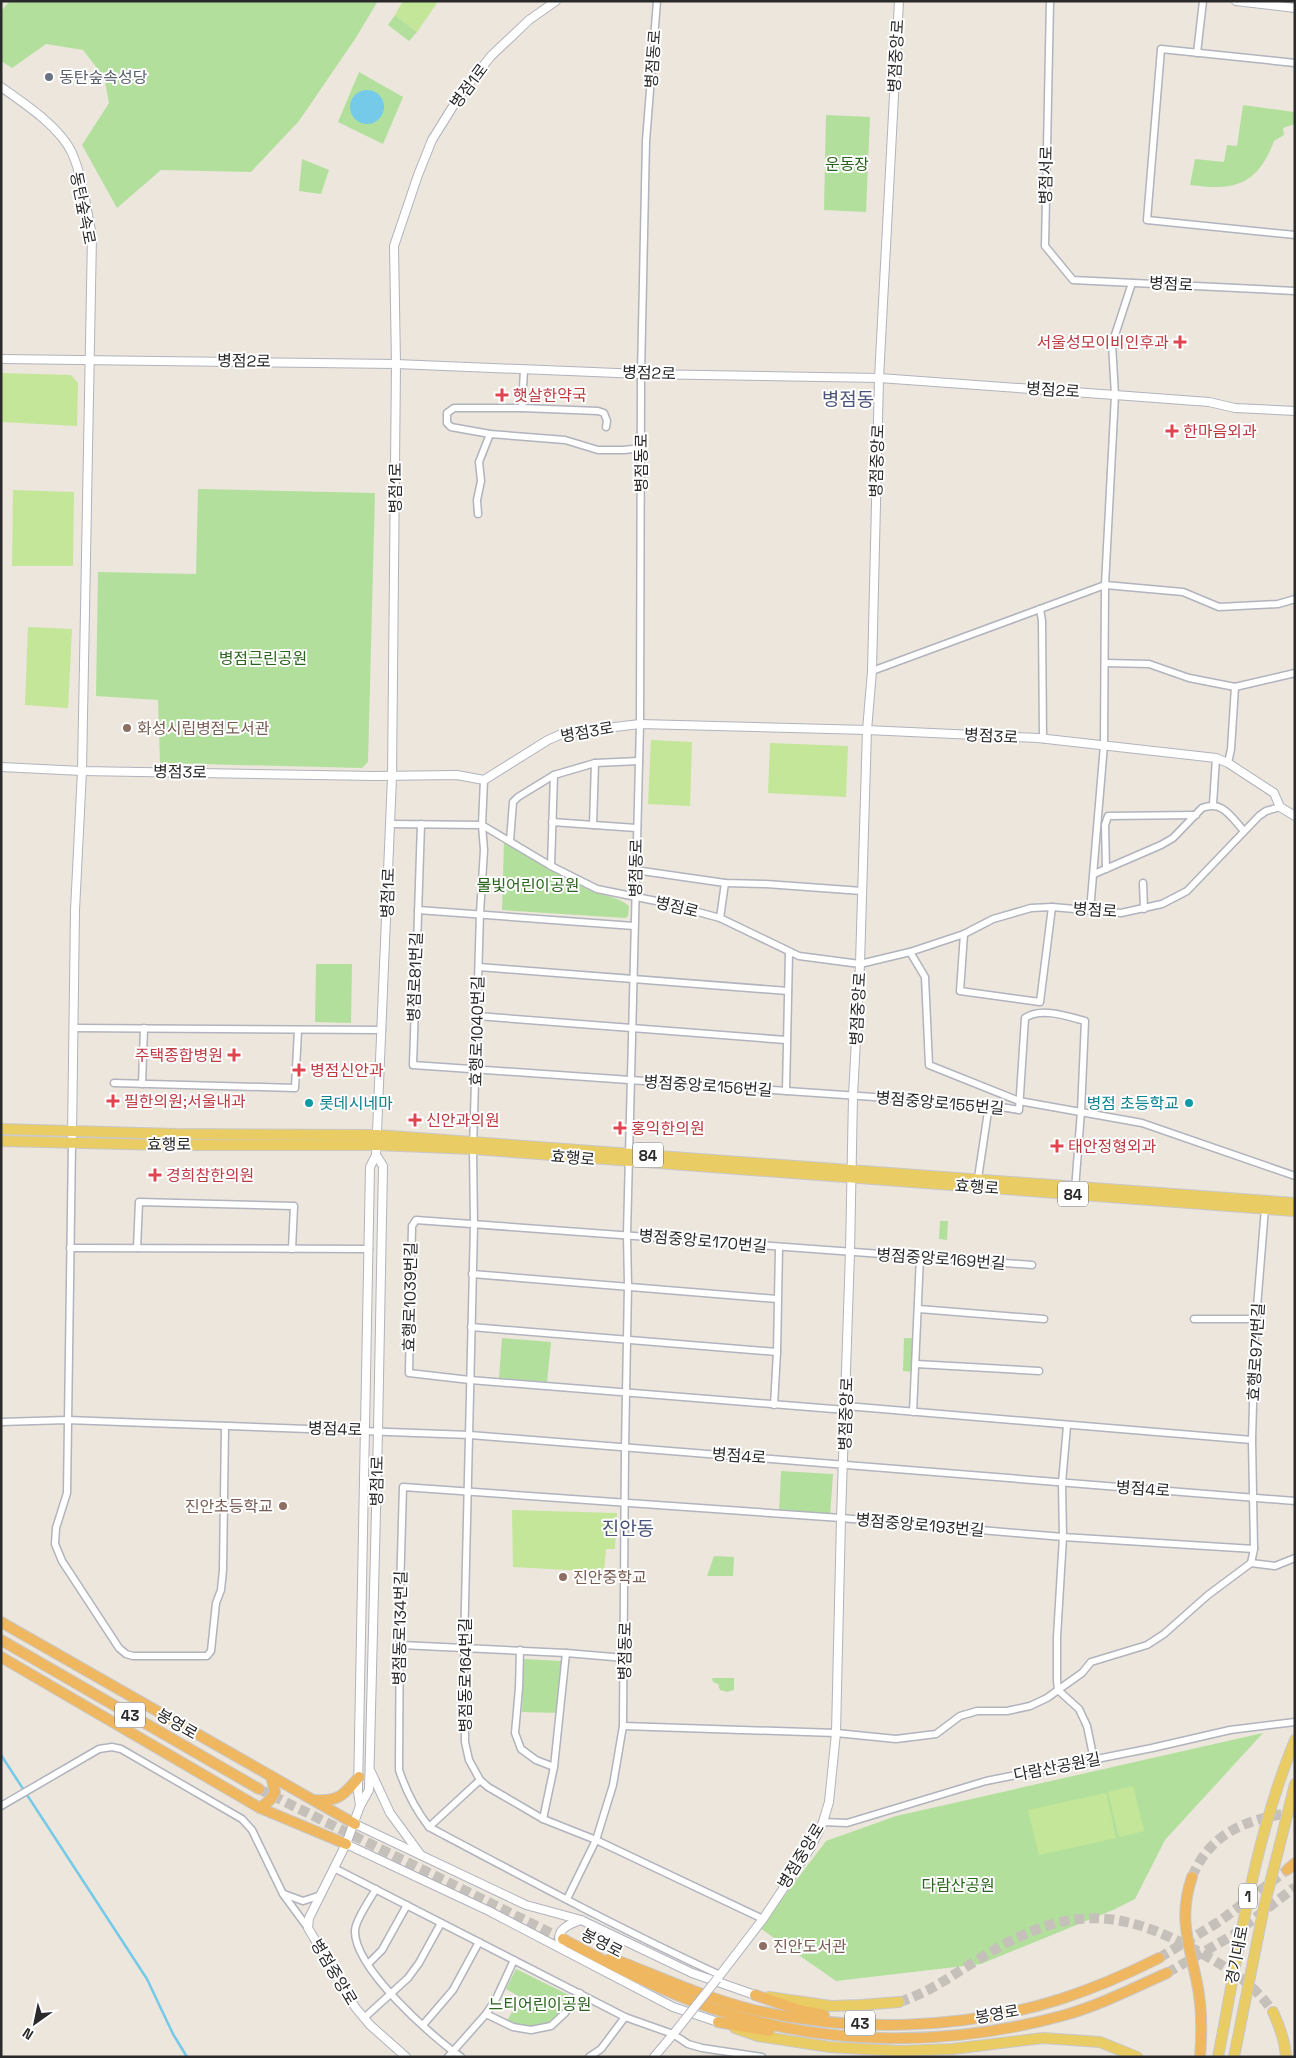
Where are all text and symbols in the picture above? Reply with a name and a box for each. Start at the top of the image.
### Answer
street label: 병점중앙로 [884,18,908,93]
street label: 병점동로 [640,29,666,89]
street label: 병점1로 [445,59,493,113]
place label: 동탄숲속성당 [59,67,148,88]
marker: 동탄숲속성당 [43,71,55,83]
street label: 병점서로 [1035,145,1057,205]
park label: 운동장 [825,154,869,175]
street label: 동탄숲속로 [66,170,100,246]
street label: 병점로 [1148,272,1194,296]
place label: 서울성모이비인후과 [1037,332,1169,353]
marker: 서울성모이비인후과 [1173,335,1187,349]
street label: 병점2로 [217,350,271,372]
street label: 병점2로 [622,362,677,384]
street label: 병점2로 [1025,378,1081,402]
place label: 햇살한약국 [513,385,587,406]
district label: 병점동 [822,387,874,412]
marker: 햇살한약국 [495,388,509,402]
place label: 한마음외과 [1183,421,1257,442]
street label: 병점중앙로 [865,424,889,498]
marker: 한마음외과 [1165,424,1179,438]
street label: 병점동로 [631,433,652,492]
street label: 병점1로 [385,462,406,513]
park label: 병점근린공원 [219,648,307,669]
street label: 병점3로 [559,717,616,747]
place label: 화성시립병점도서관 [137,718,270,739]
marker: 화성시립병점도서관 [121,722,133,734]
street label: 병점3로 [964,724,1019,748]
street label: 병점3로 [153,761,207,783]
street label: 병점동로 [625,838,647,898]
street label: 병점1로 [377,867,399,919]
park label: 물빛어린이공원 [476,875,580,896]
street label: 병점로 [653,891,701,923]
street label: 병점로 [1072,898,1118,922]
street label: 병점로81번길 [403,932,427,1022]
street label: 병점중앙로 [846,971,870,1046]
street label: 효행로1040번길 [466,975,488,1087]
place label: 주택종합병원 [135,1045,223,1066]
marker: 주택종합병원 [227,1048,241,1062]
place label: 병점신안과 [310,1060,384,1081]
marker: 병점신안과 [292,1063,306,1077]
street label: 병점중앙로156번길 [643,1071,773,1101]
street label: 병점중앙로155번길 [875,1087,1005,1119]
place label: 필한의원;서울내과 [124,1091,246,1112]
place label: 롯데시네마 [319,1093,393,1114]
place label: 병점 초등학교 [1087,1093,1179,1114]
marker: 필한의원;서울내과 [106,1094,120,1108]
marker: 롯데시네마 [303,1097,315,1109]
marker: 병점 초등학교 [1183,1097,1195,1109]
place label: 신안과의원 [426,1110,500,1131]
marker: 신안과의원 [408,1113,422,1127]
place label: 홍익한의원 [631,1118,705,1139]
marker: 홍익한의원 [613,1121,627,1135]
street label: 효행로 [147,1134,191,1155]
place label: 태안정형외과 [1068,1136,1157,1157]
marker: 태안정형외과 [1050,1139,1064,1153]
road number: 84 [633,1142,663,1168]
street label: 효행로 [550,1146,596,1170]
place label: 경희참한의원 [166,1165,254,1186]
marker: 경희참한의원 [148,1168,162,1182]
street label: 효행로 [954,1175,1000,1199]
road number: 84 [1058,1182,1088,1206]
street label: 병점중앙로170번길 [638,1225,768,1257]
street label: 효행로1039번길 [399,1242,421,1352]
street label: 병점중앙로169번길 [876,1244,1006,1274]
street label: 효행로971번길 [1243,1302,1269,1402]
street label: 병점중앙로 [834,1377,858,1451]
street label: 병점4로 [308,1418,363,1440]
street label: 병점4로 [711,1444,767,1468]
street label: 병점1로 [366,1455,388,1507]
street label: 병점4로 [1115,1477,1171,1501]
place label: 진안초등학교 [185,1496,273,1517]
marker: 진안초등학교 [277,1500,289,1512]
street label: 병점중앙로193번길 [855,1509,985,1541]
district label: 진안동 [602,1516,654,1541]
place label: 진안중학교 [573,1567,647,1588]
street label: 병점동로134번길 [389,1570,411,1686]
marker: 진안중학교 [557,1571,569,1583]
street label: 병점동로164번길 [455,1618,476,1732]
street label: 병점동로 [614,1621,636,1681]
road number: 43 [115,1702,145,1728]
street label: 봉영로 [153,1704,202,1744]
street label: 다람산공원길 [1012,1748,1102,1786]
street label: 병점중앙로 [773,1819,829,1893]
park label: 다람산공원 [921,1875,995,1896]
road number: 1 [1239,1884,1257,1908]
street label: 봉영로 [578,1924,627,1963]
street label: 경기대로 [1221,1924,1253,1986]
street label: 병점중앙로 [306,1935,362,2009]
place label: 진안도서관 [773,1936,847,1957]
marker: 진안도서관 [757,1940,769,1952]
park label: 느티어린이공원 [488,1994,592,2015]
north arrow [10,1998,60,2048]
street label: 봉영로 [973,2000,1021,2028]
road number: 43 [845,2010,875,2036]
text: N [19,2024,37,2044]

